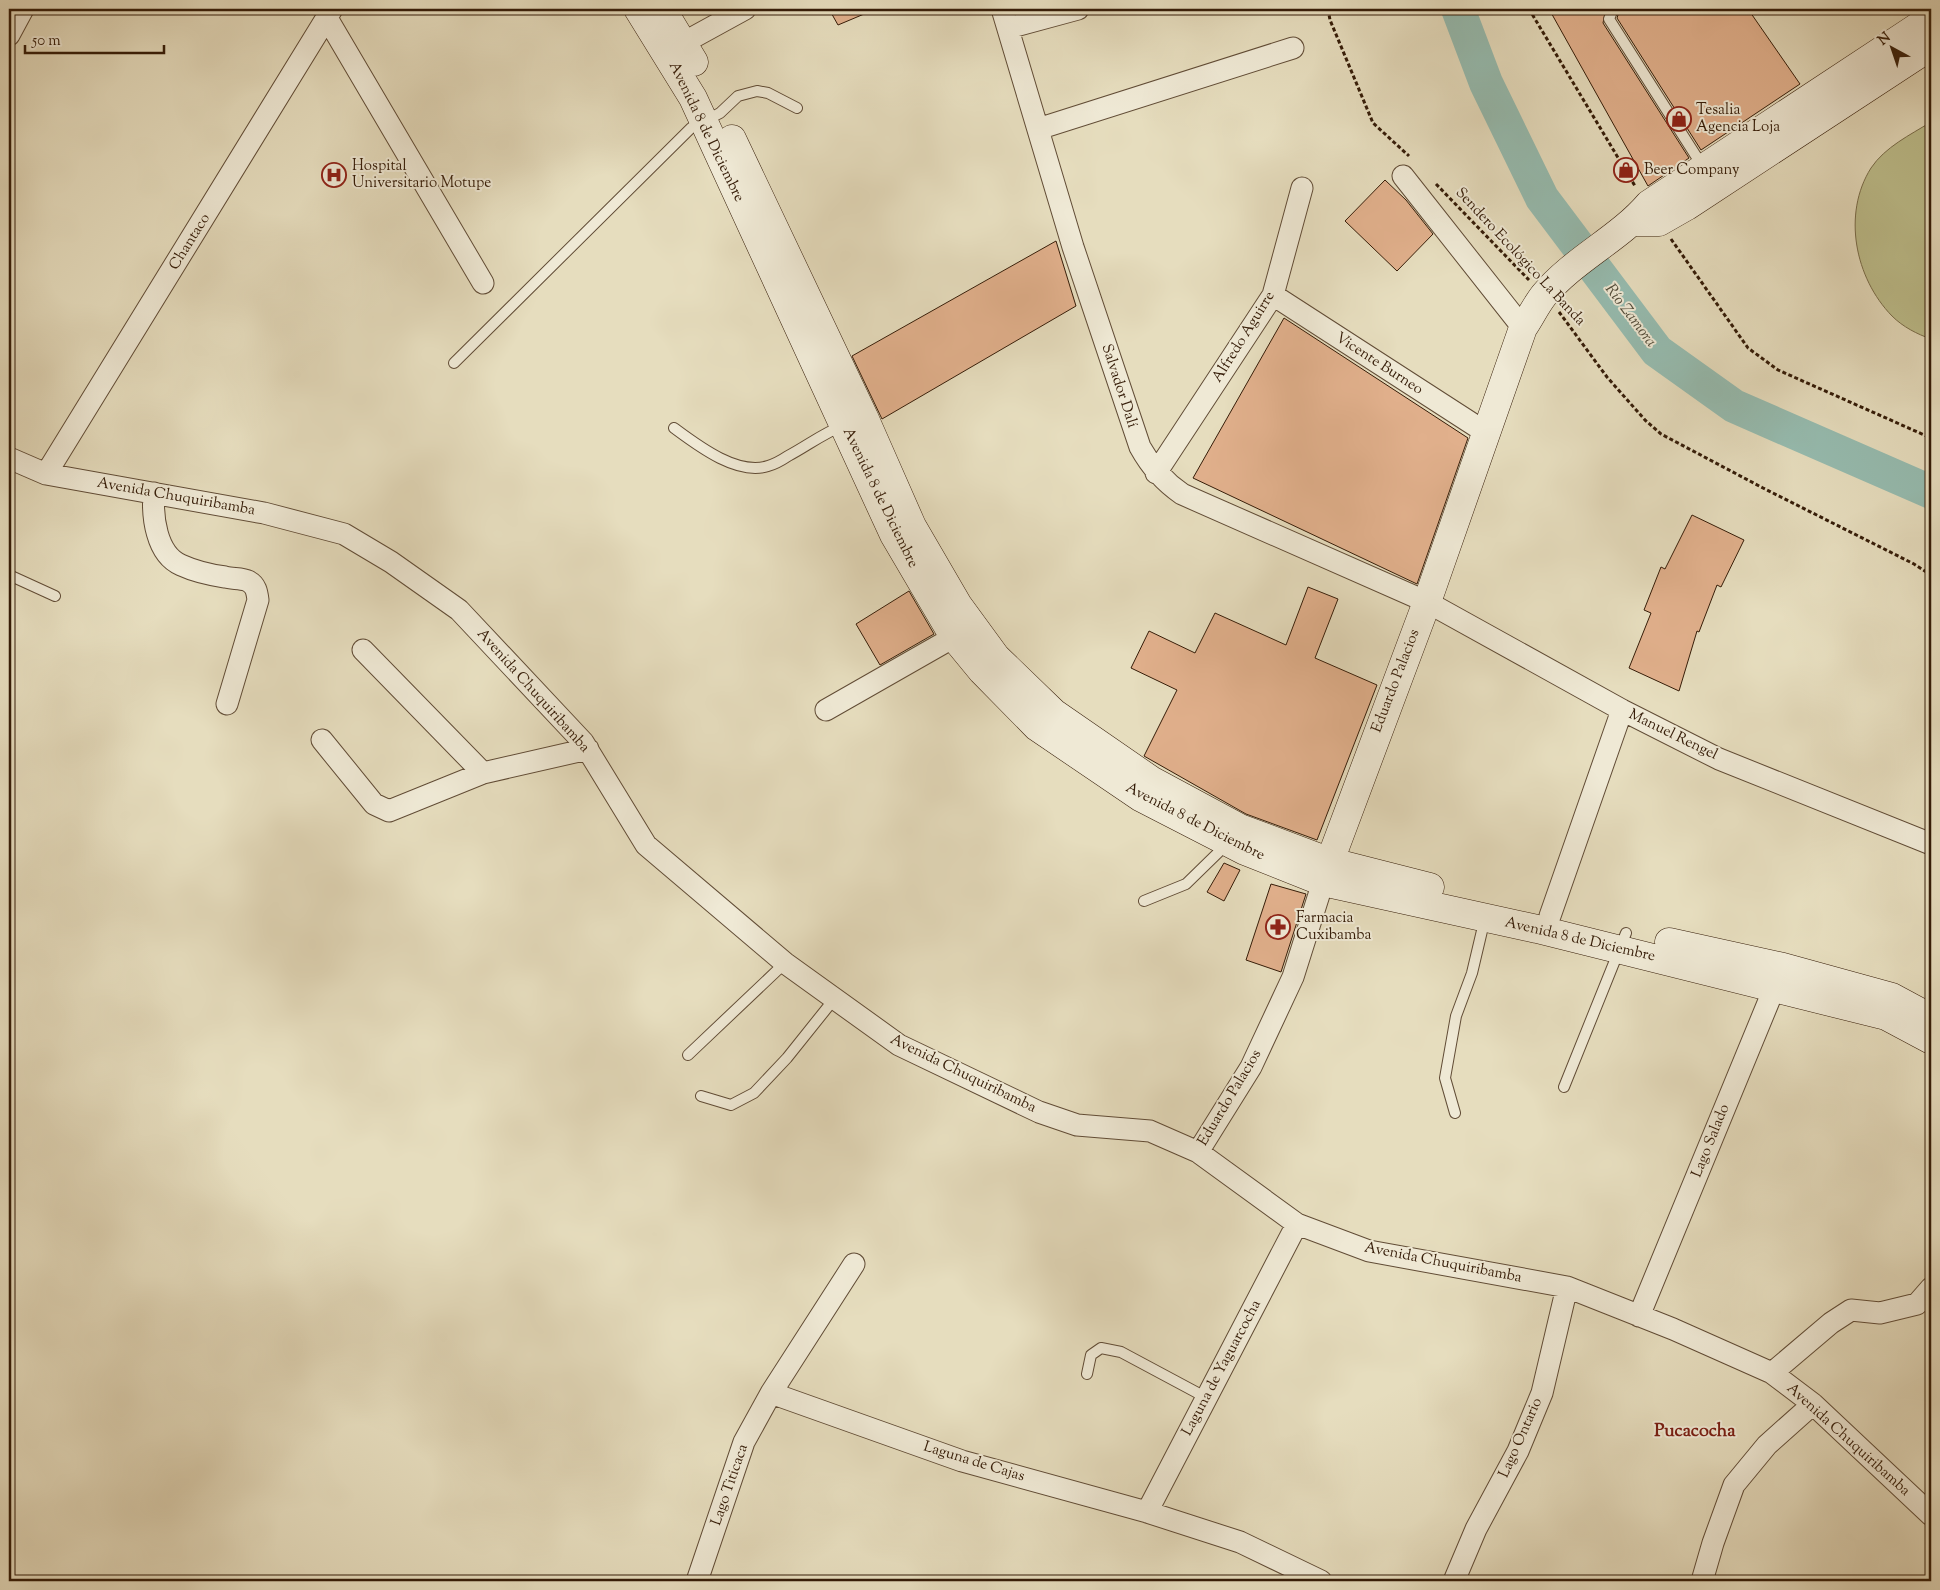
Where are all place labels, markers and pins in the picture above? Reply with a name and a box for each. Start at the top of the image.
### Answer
place label: Tesalia Agencia Loja [1696,100,1780,138]
shop icon: Tesalia Agencia Loja [1666,106,1692,132]
place label: Hospital Universitario Motupe [352,156,491,194]
shop icon: Beer Company [1613,157,1639,183]
place label: Beer Company [1644,160,1740,181]
hospital icon: Hospital Universitario Motupe [321,162,347,188]
place label: Farmacia Cuxibamba [1296,908,1371,946]
pharmacy icon: Farmacia Cuxibamba [1265,914,1291,940]

